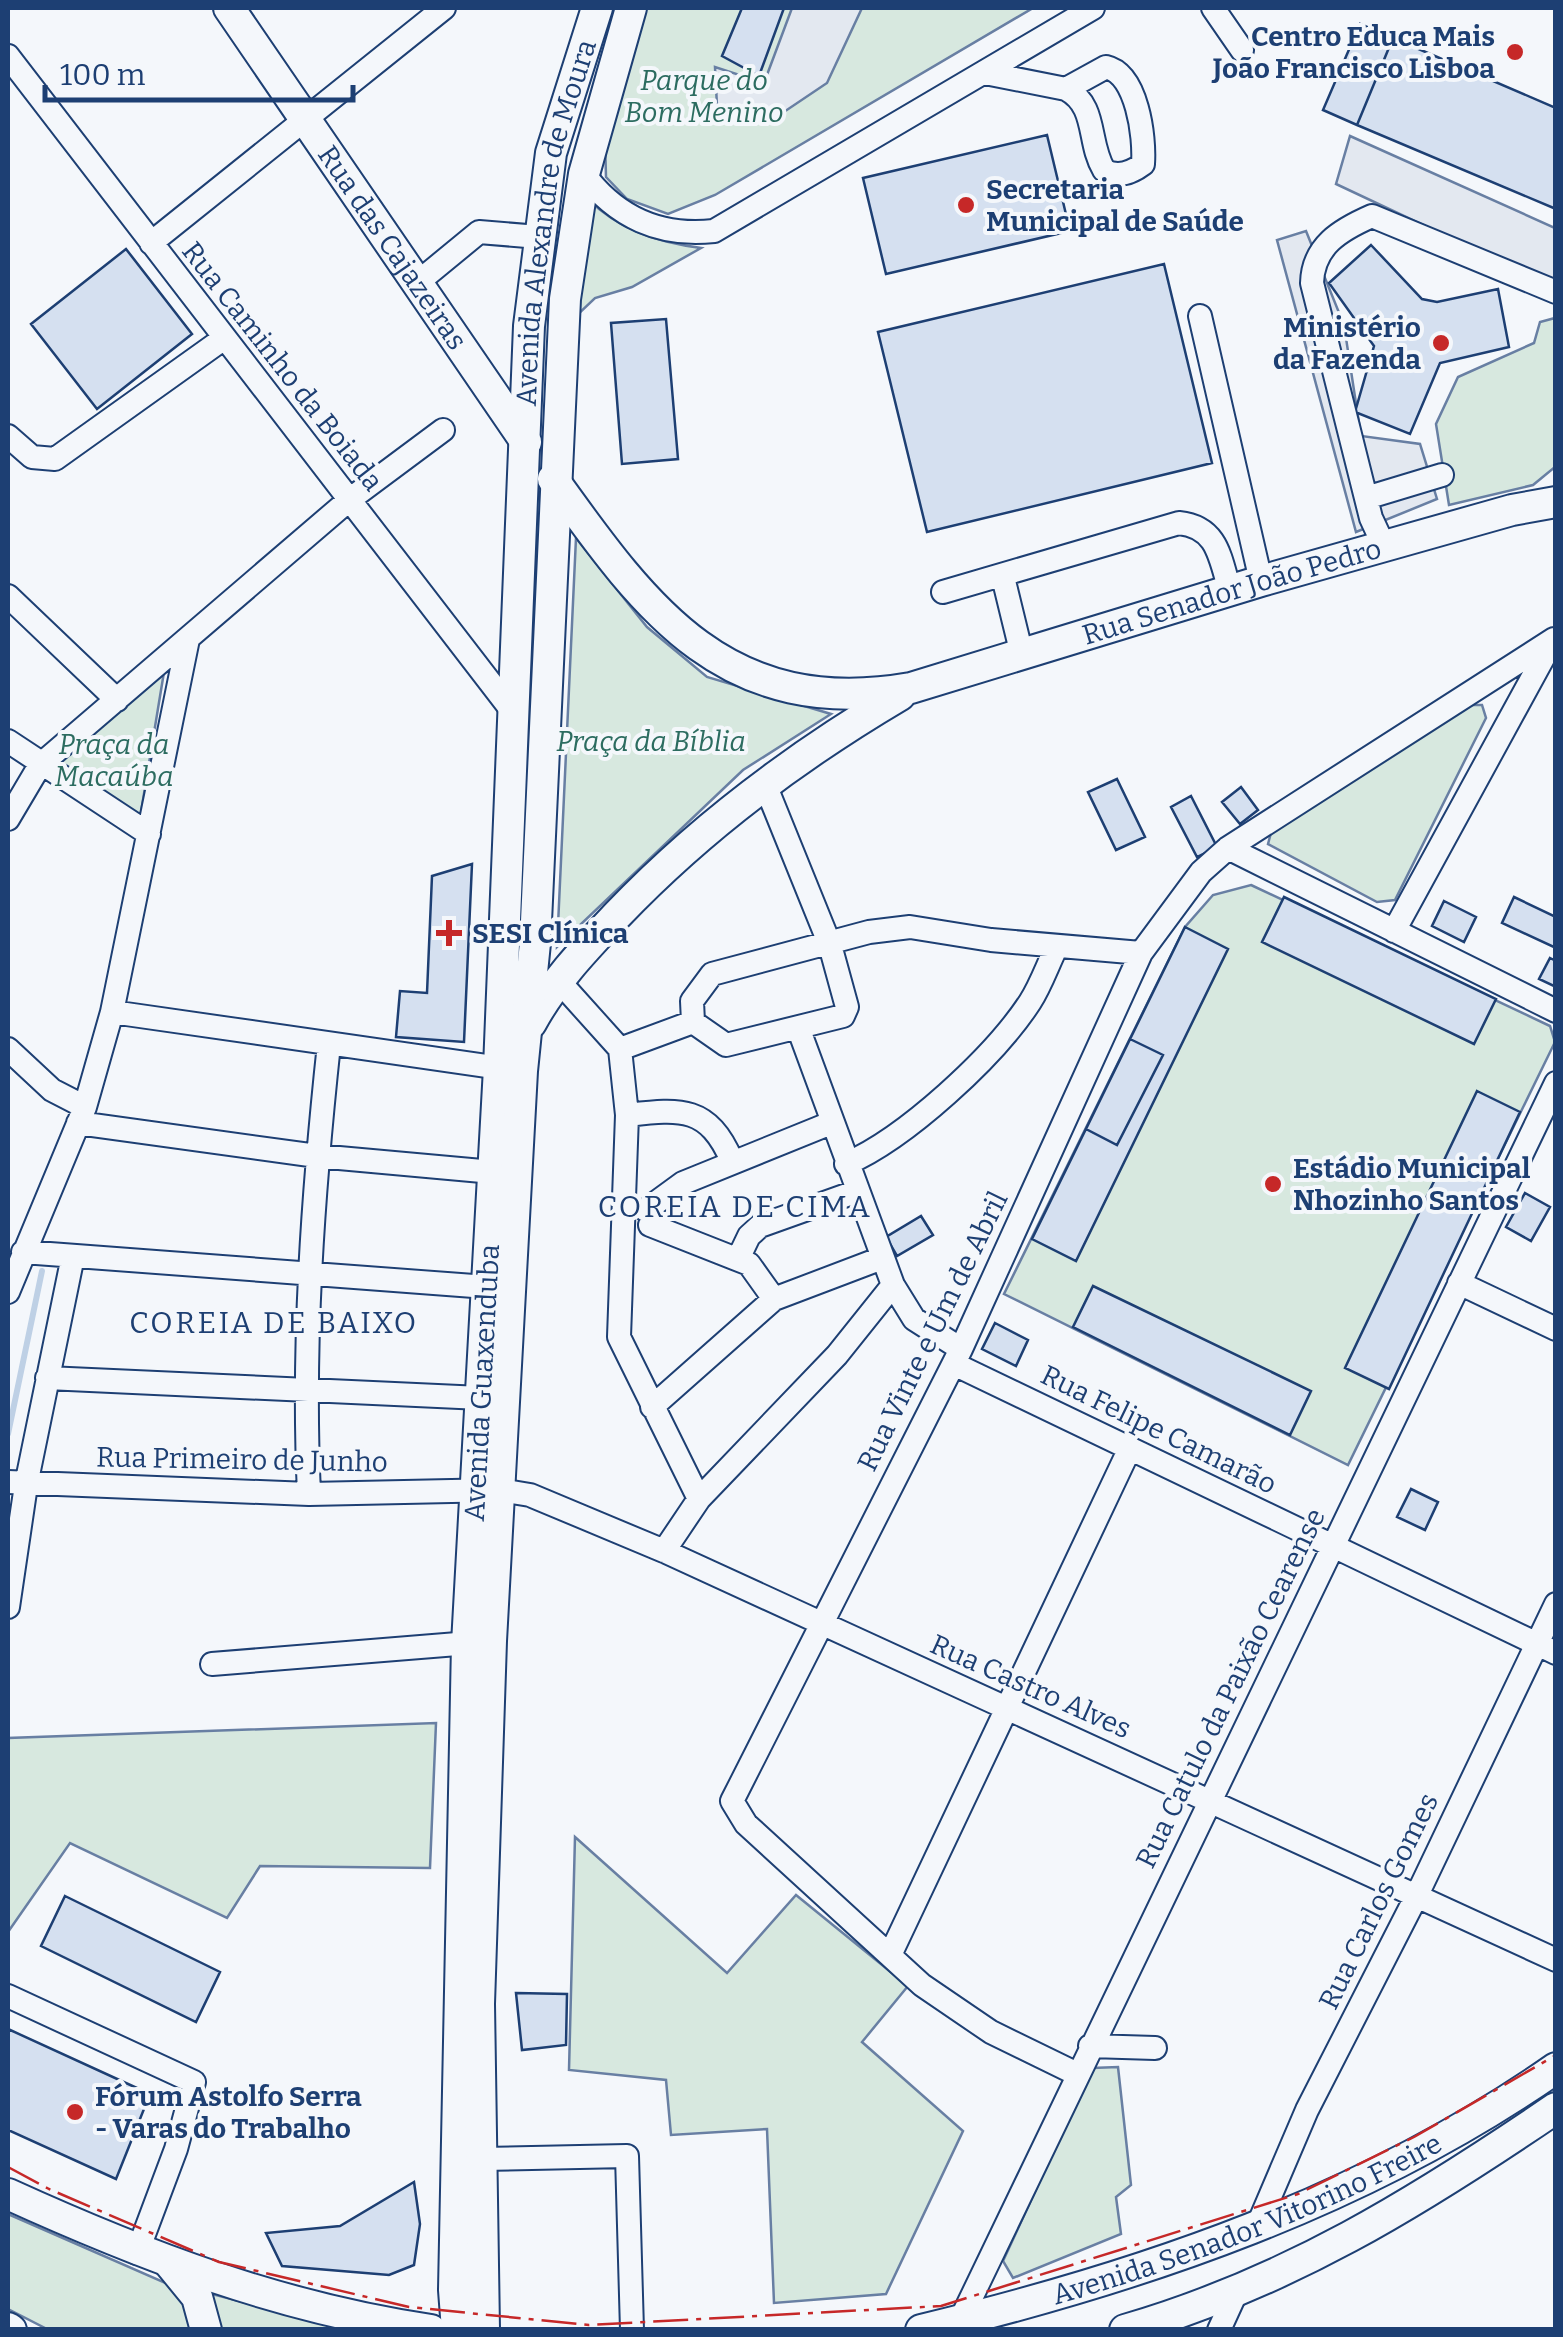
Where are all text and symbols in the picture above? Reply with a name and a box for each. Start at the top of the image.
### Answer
place label: Centro Educa Mais João Francisco Lisboa [1211,20,1495,85]
street label: Avenida Alexandre de Moura [510,35,603,407]
scale bar [45,40,352,102]
marker: Centro Educa Mais João Francisco Lisboa [1504,41,1526,63]
text: 100 m [60,57,146,93]
park label: Parque do Bom Menino [624,64,784,129]
street label: Rua das Cajazeiras [311,139,474,356]
place label: Secretaria Municipal de Saúde [986,173,1244,238]
marker: Secretaria Municipal de Saúde [955,194,977,216]
street label: Rua Caminho da Boiada [175,235,390,497]
place label: Ministério da Fazenda [1273,311,1421,376]
marker: Ministério da Fazenda [1430,332,1452,354]
street label: Rua Senador João Pedro [1078,532,1385,652]
park label: Praça da Bíblia [556,725,746,758]
park label: Praça da Macaúba [54,728,174,793]
place label: SESI Clínica [472,917,629,950]
marker: SESI Clínica [436,920,462,946]
place label: Estádio Municipal Nhozinho Santos [1293,1152,1531,1217]
marker: Estádio Municipal Nhozinho Santos [1262,1173,1284,1195]
street label: Rua Vinte e Um de Abril [850,1186,1015,1476]
district label: COREIA DE CIMA [598,1189,872,1225]
street label: Avenida Guaxenduba [458,1243,506,1522]
district label: COREIA DE BAIXO [129,1305,419,1341]
street label: Rua Felipe Camarão [1036,1358,1282,1501]
street label: Rua Primeiro de Junho [96,1440,388,1479]
street label: Rua Catulo da Paixão Cearense [1129,1503,1332,1873]
street label: Rua Castro Alves [925,1627,1136,1745]
street label: Rua Carlos Gomes [1312,1788,1445,2015]
place label: Fórum Astolfo Serra - Varas do Trabalho [95,2080,362,2145]
marker: Fórum Astolfo Serra - Varas do Trabalho [64,2101,86,2123]
street label: Avenida Senador Vitorino Freire [1049,2127,1447,2312]

